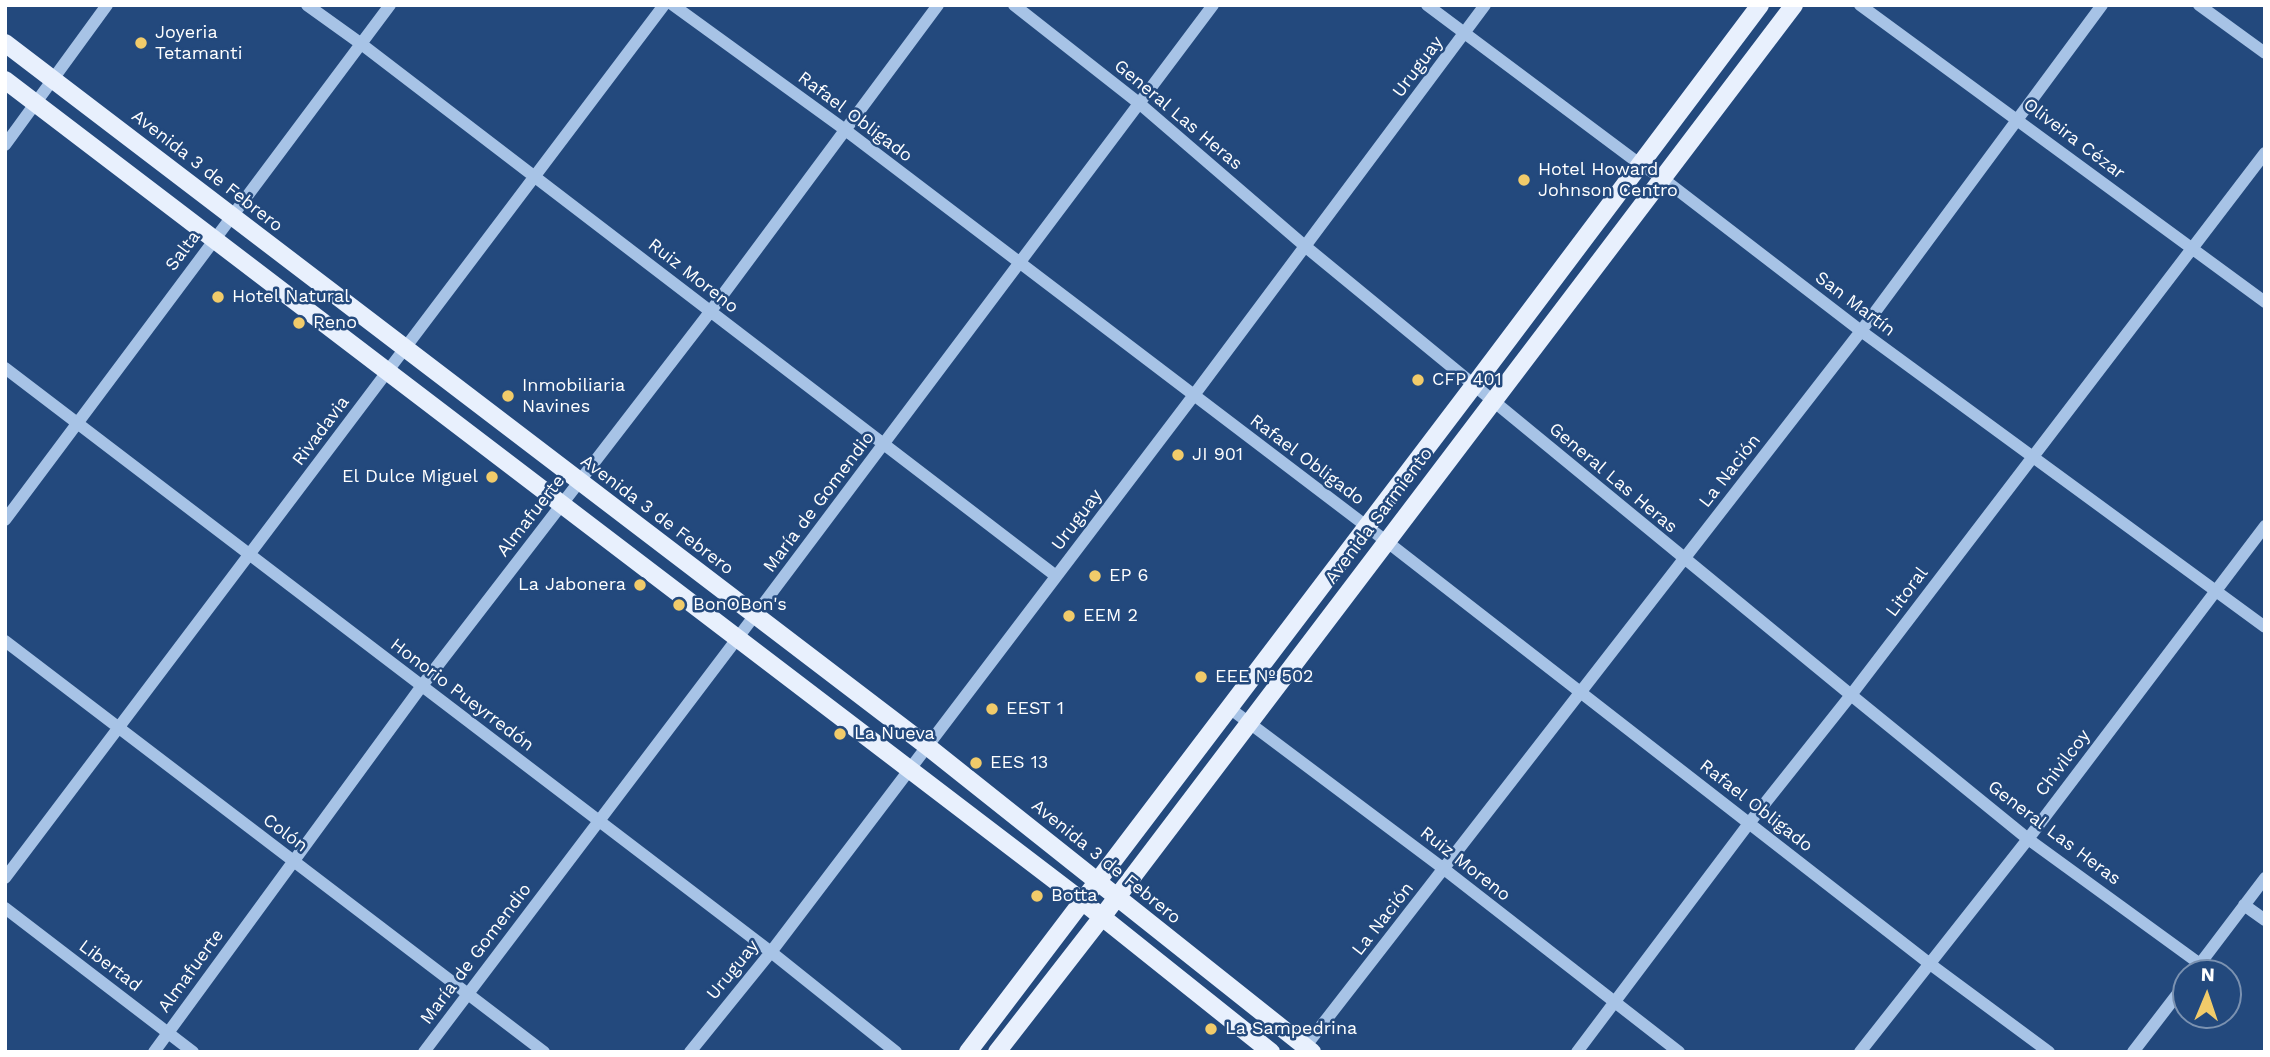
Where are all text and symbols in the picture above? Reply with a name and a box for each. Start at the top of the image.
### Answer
place label: Joyeria Tetamanti [155,22,242,64]
street label: Uruguay [1388,32,1448,102]
marker: Joyeria Tetamanti [133,35,149,51]
street label: General Las Heras [1110,55,1246,175]
street label: Rafael Obligado [794,67,916,167]
street label: Oliveira Cézar [2019,94,2129,184]
street label: Avenida 3 de Febrero [127,105,287,237]
place label: Hotel Howard Johnson Centro [1538,159,1678,202]
marker: Hotel Howard Johnson Centro [1516,172,1532,188]
street label: Salta [161,227,205,275]
street label: Ruiz Moreno [643,234,743,318]
street label: San Martín [1811,267,1899,341]
place label: Hotel Natural [232,286,350,308]
marker: Hotel Natural [210,289,226,305]
place label: Reno [313,312,357,334]
marker: Reno [291,315,307,331]
place label: CFP 401 [1432,369,1502,391]
marker: CFP 401 [1410,372,1426,388]
place label: Inmobiliaria Navines [522,375,625,418]
marker: Inmobiliaria Navines [500,388,516,404]
street label: Rivadavia [288,392,354,470]
street label: Rafael Obligado [1246,410,1368,510]
street label: General Las Heras [1545,418,1681,538]
street label: María de Gomendio [759,427,879,577]
street label: La Nación [1695,430,1765,512]
place label: JI 901 [1192,444,1243,466]
street label: Avenida Sarmiento [1321,444,1437,588]
marker: JI 901 [1170,447,1186,463]
street label: Avenida 3 de Febrero [576,450,738,580]
place label: El Dulce Miguel [342,466,478,488]
marker: El Dulce Miguel [484,469,500,485]
street label: Almafuerte [492,471,570,561]
street label: Uruguay [1047,485,1107,555]
street label: Litoral [1881,563,1933,621]
place label: EP 6 [1109,565,1149,587]
marker: EP 6 [1087,568,1103,584]
place label: La Jabonera [518,574,626,596]
marker: La Jabonera [632,577,648,593]
place label: BonOBon's [693,594,787,616]
marker: BonOBon's [671,597,687,613]
place label: EEM 2 [1083,605,1138,627]
marker: EEM 2 [1061,608,1077,624]
street label: Honorio Pueyrredón [386,634,538,756]
place label: EEE Nº 502 [1215,666,1314,688]
marker: EEE Nº 502 [1193,669,1209,685]
place label: EEST 1 [1006,698,1064,720]
marker: EEST 1 [984,701,1000,717]
place label: La Nueva [854,723,935,745]
street label: Chivilcoy [2031,725,2095,801]
marker: La Nueva [832,726,848,742]
place label: EES 13 [990,752,1048,774]
marker: EES 13 [968,755,984,771]
street label: Rafael Obligado [1695,755,1817,857]
street label: General Las Heras [1983,776,2125,890]
street label: Avenida 3 de Febrero [1027,795,1185,929]
street label: Colón [258,809,312,857]
street label: Ruiz Moreno [1415,822,1515,906]
street label: La Nación [1348,878,1418,960]
street label: María de Gomendio [416,879,536,1029]
place label: Botta [1051,885,1098,907]
marker: Botta [1029,888,1045,904]
street label: Almafuerte [153,925,229,1017]
street label: Libertad [74,935,146,997]
street label: Uruguay [702,936,764,1004]
north arrow [2172,959,2242,1029]
text: N [2200,963,2215,986]
place label: La Sampedrina [1225,1018,1357,1040]
marker: La Sampedrina [1203,1021,1219,1037]

